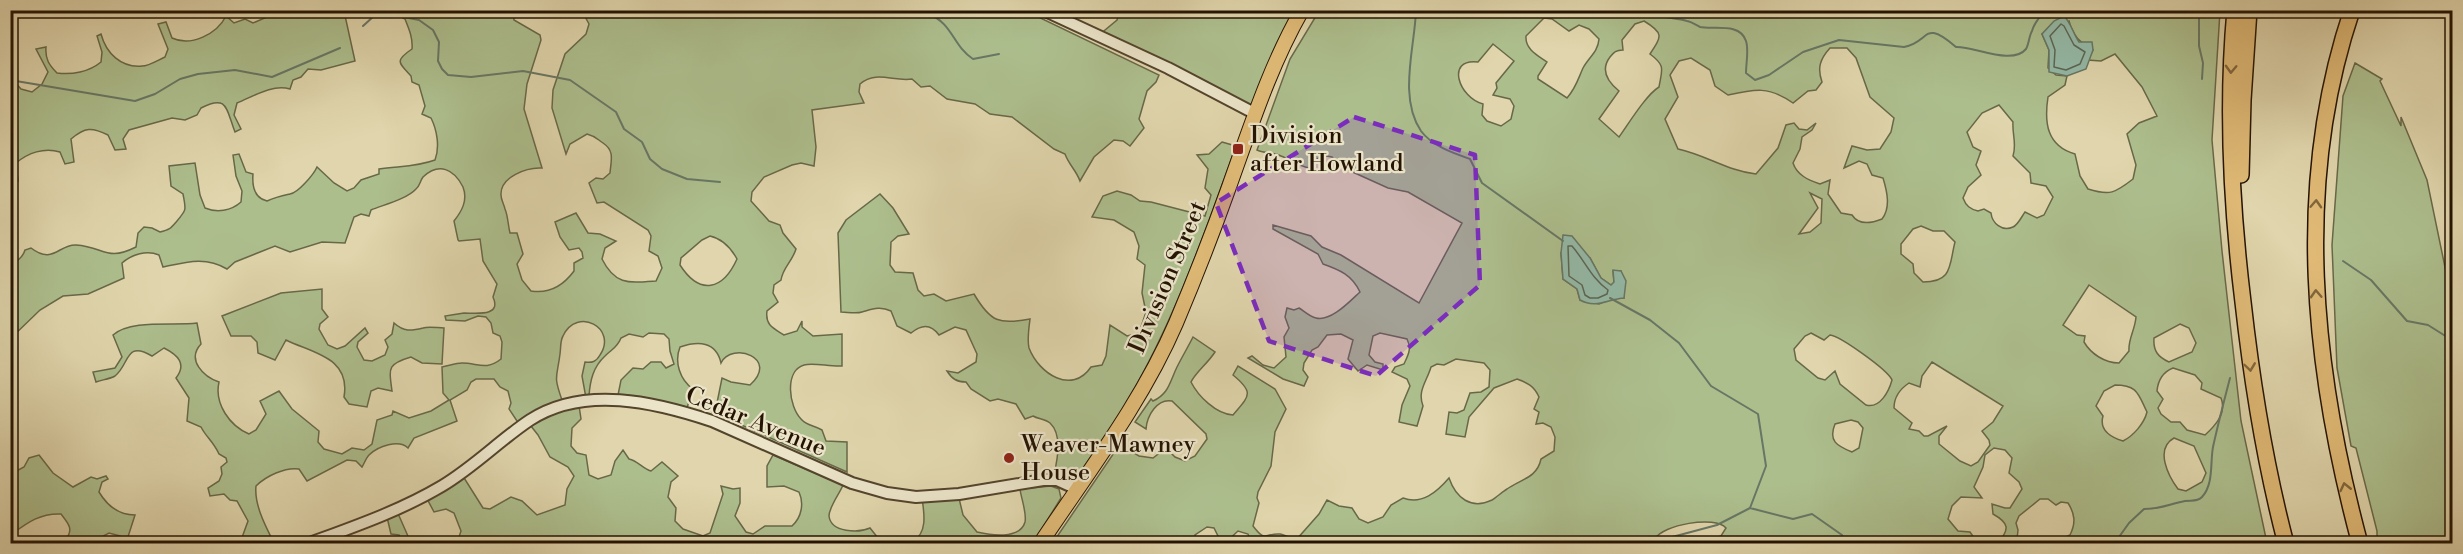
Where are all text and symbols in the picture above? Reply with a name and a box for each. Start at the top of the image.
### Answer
one-way arrow [2225,64,2237,73]
place label: Division after Howland [1250,121,1404,179]
marker: Division after Howland [1231,142,1245,156]
street label: Division Street [1122,196,1214,358]
one-way arrow [2309,200,2322,209]
one-way arrow [2309,290,2322,299]
one-way arrow [2244,363,2256,372]
street label: Cedar Avenue [681,380,830,464]
place label: Weaver-Mawney House [1020,430,1196,488]
marker: Weaver-Mawney House [1002,451,1016,465]
one-way arrow [2340,482,2353,492]

